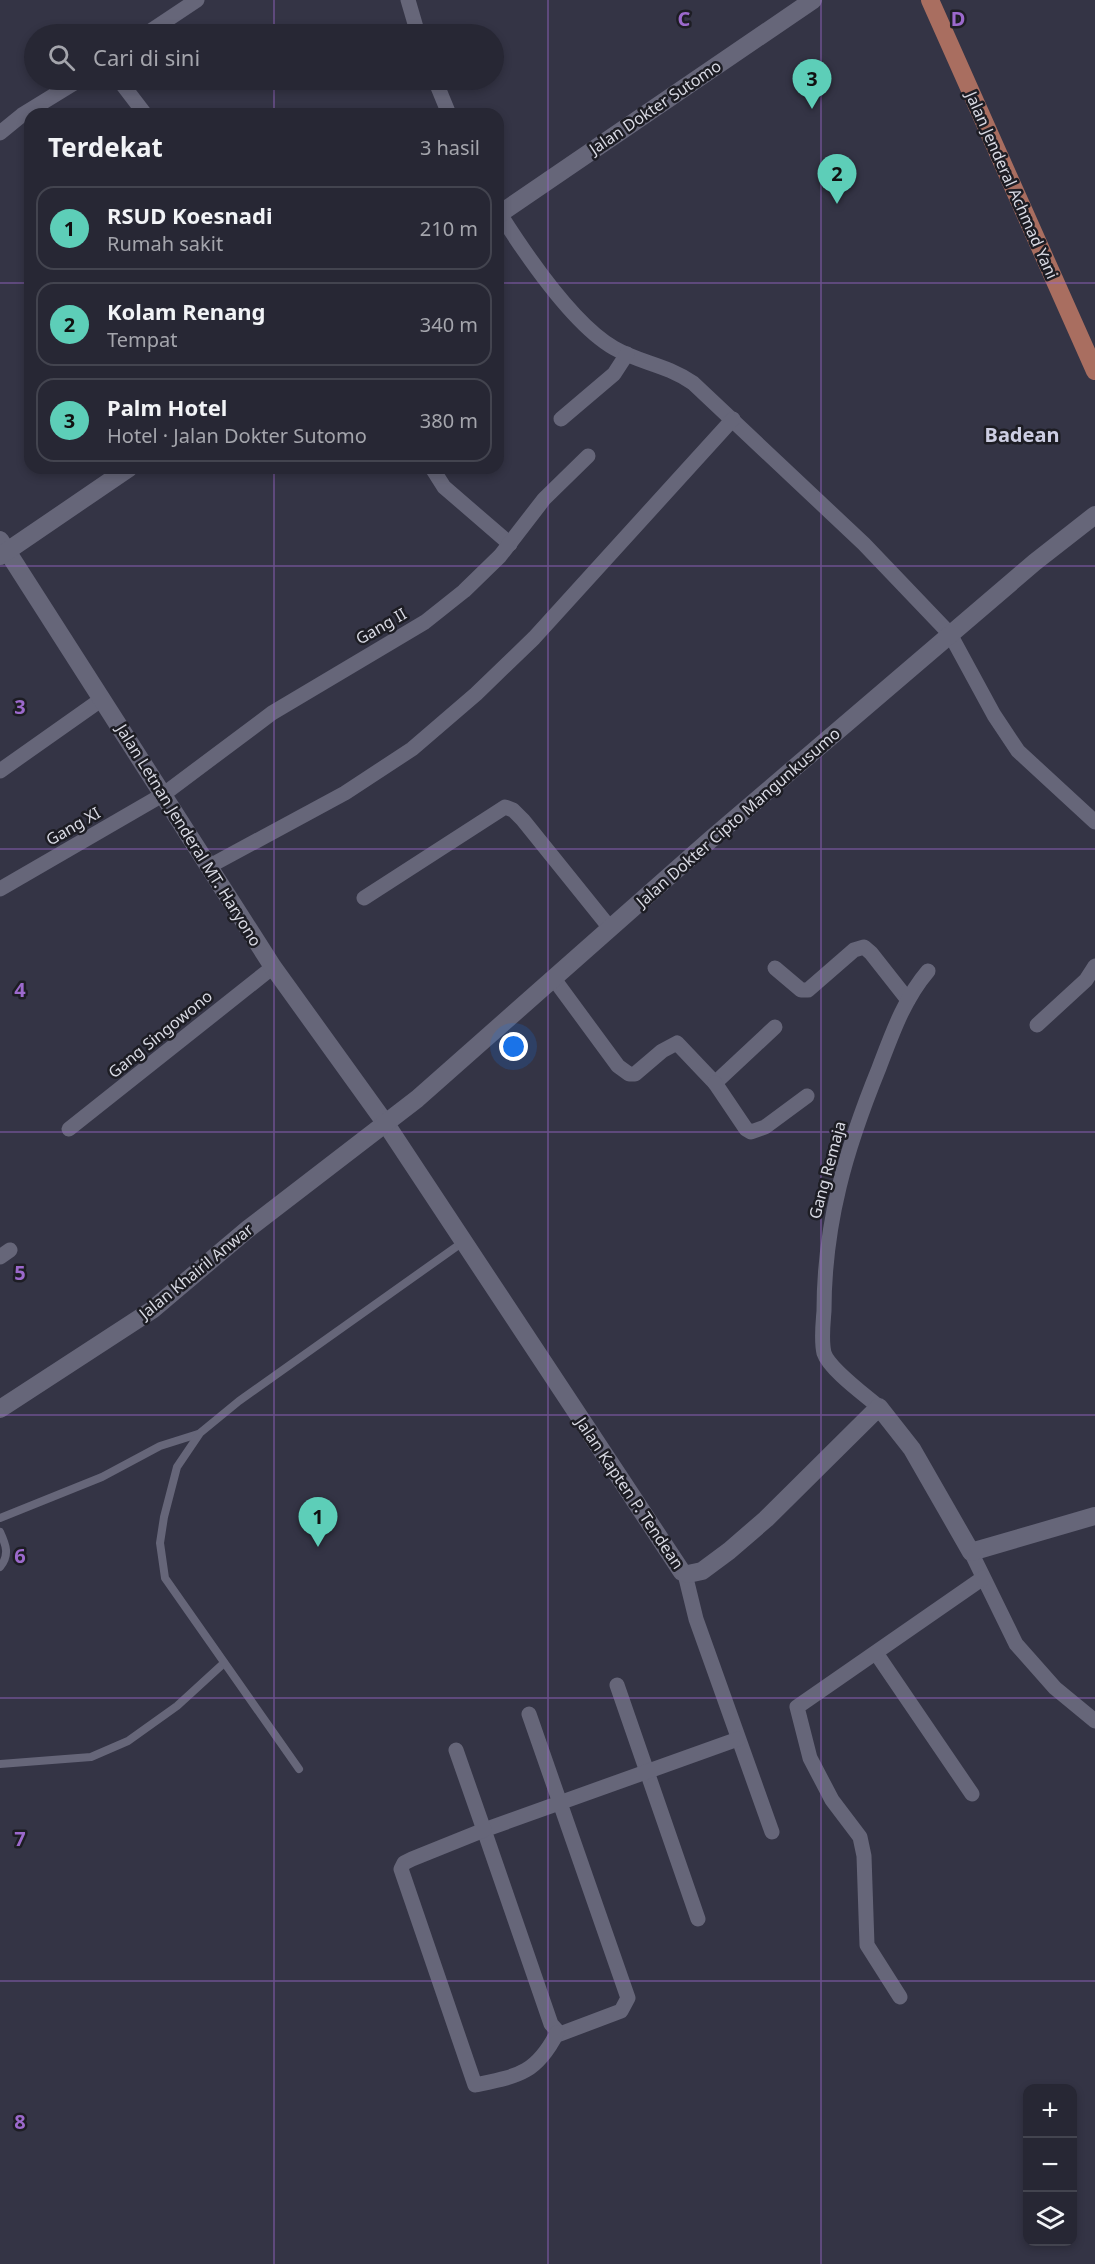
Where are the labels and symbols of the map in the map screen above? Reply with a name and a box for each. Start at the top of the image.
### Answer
text: C [678,5,691,32]
text: D [951,5,965,32]
street label: Jalan Dokter Sutomo [583,55,725,161]
pin: 3 [792,60,832,109]
street label: Jalan Jenderal Achmad Yani [960,86,1063,282]
pin: 2 [818,154,856,204]
district label: Badean [985,421,1059,448]
street label: Gang II [352,603,410,649]
text: 3 [14,693,26,720]
street label: Jalan Letnan Jenderal MT. Haryono [110,718,267,950]
street label: Jalan Dokter Cipto Mangunkusumo [630,722,845,913]
street label: Gang XI [42,802,104,850]
text: 4 [14,976,26,1003]
street label: Gang Singowono [103,985,217,1083]
your location [499,1032,528,1061]
street label: Gang Remaja [803,1119,851,1221]
street label: Jalan Khairil Anwar [133,1218,258,1325]
text: 5 [14,1259,26,1286]
street label: Jalan Kapten P. Tendean [570,1411,689,1573]
pin: 1 [298,1498,338,1547]
text: 6 [14,1542,26,1569]
text: 7 [14,1825,26,1852]
text: 8 [14,2108,26,2135]

